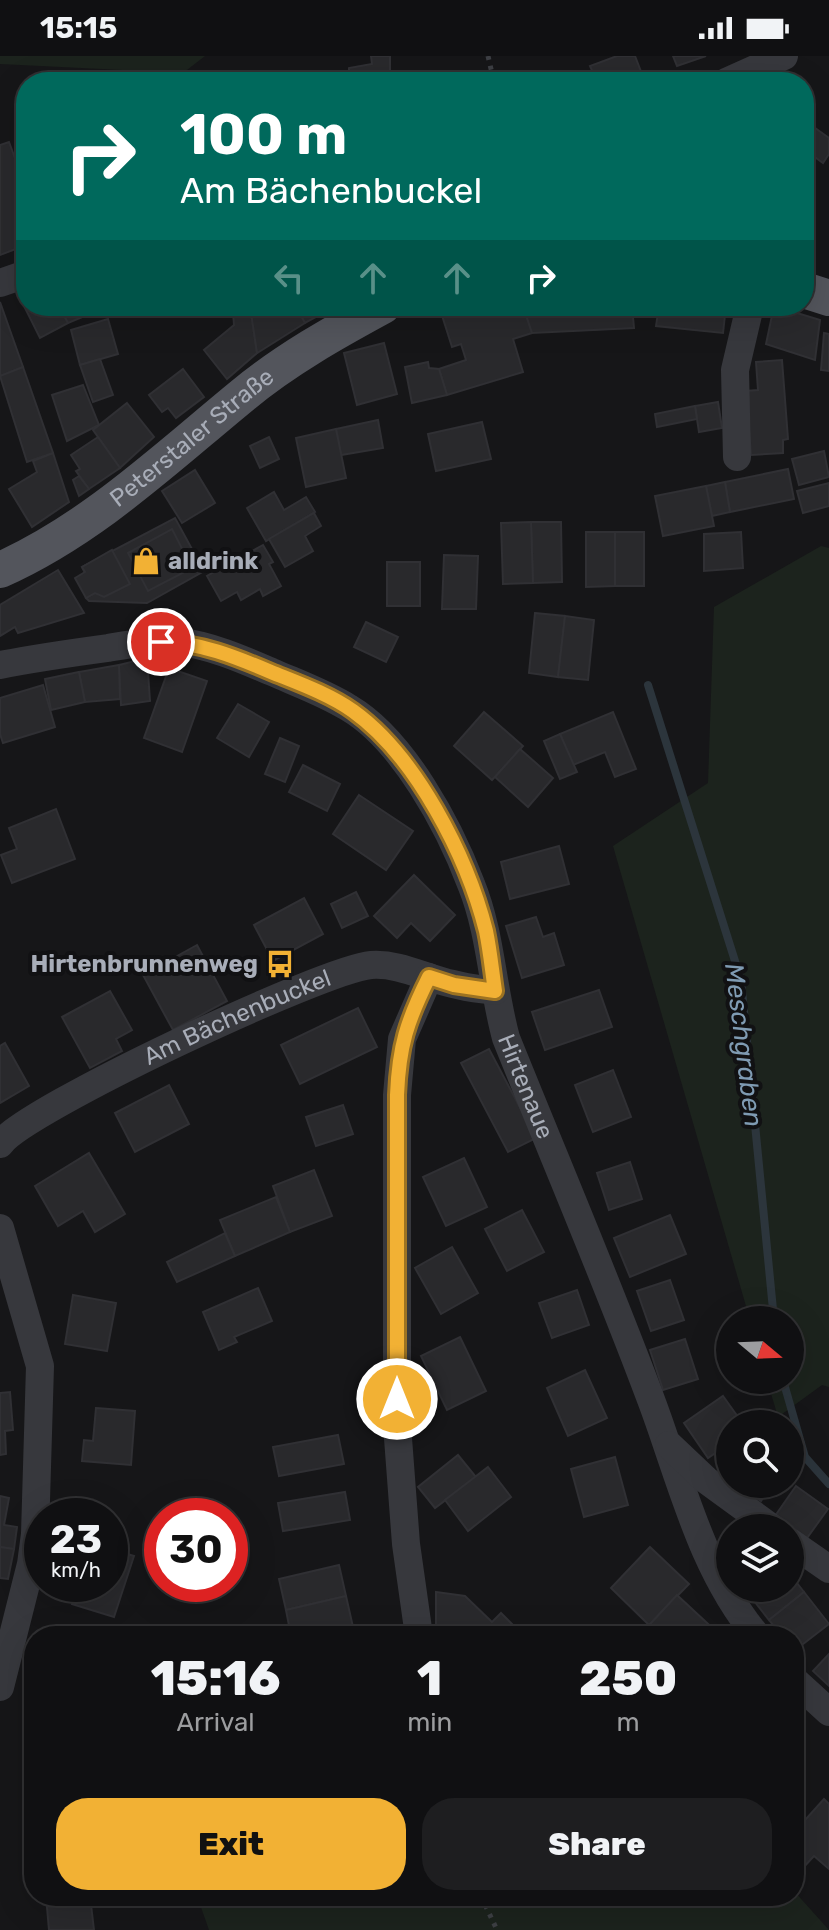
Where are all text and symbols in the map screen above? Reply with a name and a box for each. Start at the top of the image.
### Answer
text: 15:15 [40,10,117,46]
text: 100 m [180,102,347,168]
icon: right [48,104,152,208]
text: Am Bächenbuckel [180,169,482,212]
icon: left [267,256,311,300]
icon: ahead [351,256,395,300]
icon: ahead [435,256,479,300]
icon: right [519,256,563,300]
street label: Peterstaler Straße [104,362,279,513]
shop icon: alldrink [131,546,161,576]
place label: alldrink [168,547,258,575]
pin [127,608,195,676]
icon: arrive [139,620,183,664]
bus stop icon: Hirtenbrunnenweg [265,949,295,979]
place label: Hirtenbrunnenweg [30,950,258,978]
water label: Meschgraben [718,961,769,1129]
street label: Am Bächenbuckel [139,964,335,1071]
street label: Hirtenaue [492,1030,560,1143]
north arrow [716,1306,804,1394]
map controls [716,1306,804,1602]
position arrow [355,1357,439,1441]
button: search [716,1410,804,1498]
speed limit sign: 30 [144,1498,248,1602]
button: layers [716,1514,804,1602]
text: 23 [50,1516,102,1563]
text: km/h [51,1558,101,1582]
text: 15:16 [151,1650,280,1707]
text: 1 [417,1650,442,1707]
text: 250 [579,1650,677,1707]
text: Arrival [177,1707,255,1738]
text: min [407,1707,452,1738]
text: m [617,1707,640,1738]
button: Exit [56,1798,406,1890]
button: Share [422,1798,772,1890]

